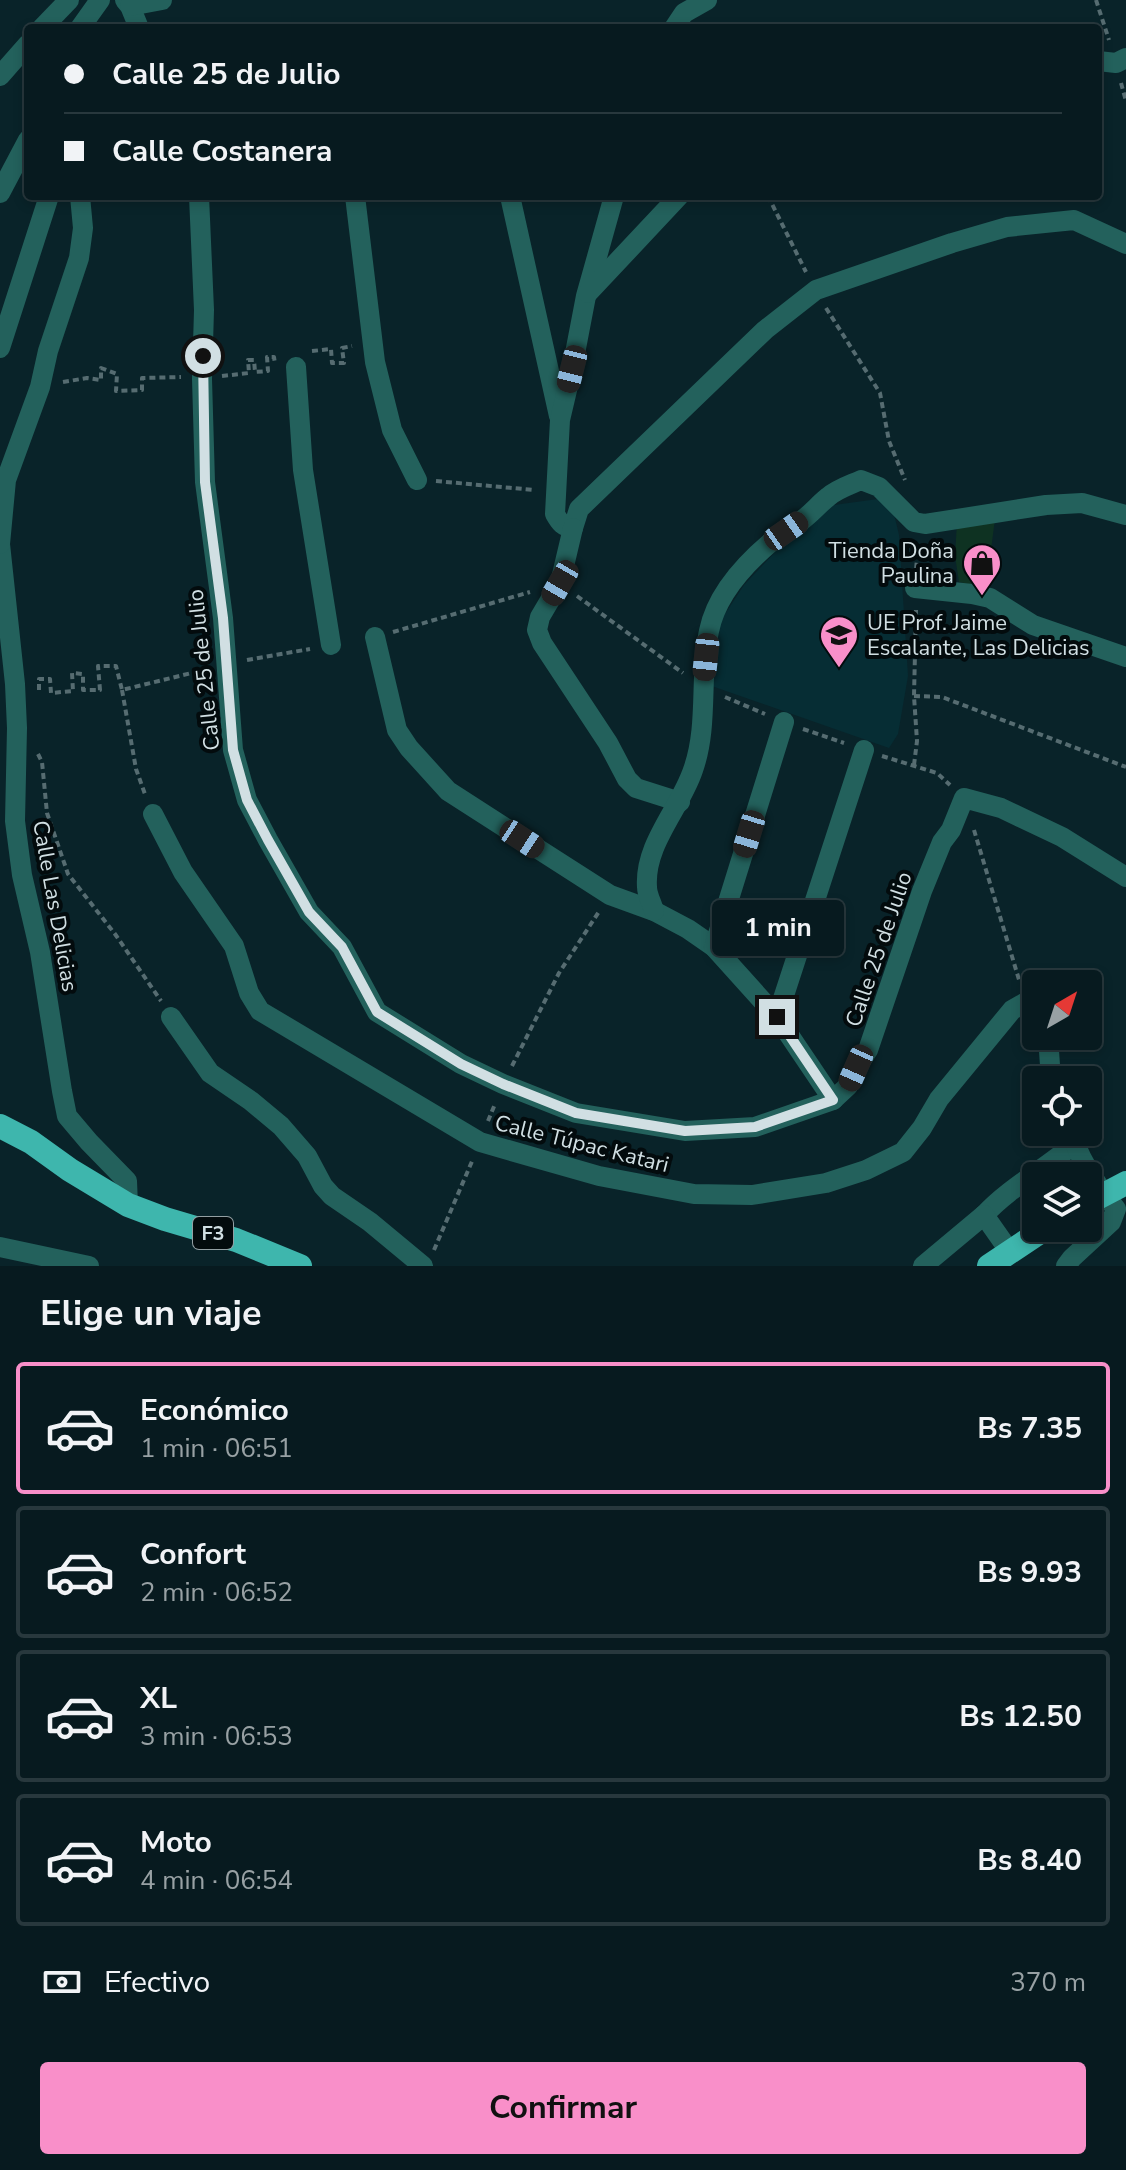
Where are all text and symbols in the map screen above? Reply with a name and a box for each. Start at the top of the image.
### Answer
text: Calle 25 de Julio [112,54,341,95]
text: Calle Costanera [112,131,332,172]
route start [185,338,221,374]
car [555,343,589,395]
car [759,507,813,555]
place label: Tienda Doña Paulina [829,536,954,591]
shop icon: Tienda Doña Paulina [961,542,1003,597]
car [538,556,582,610]
street label: Calle 25 de Julio [181,588,227,752]
place label: UE Prof. Jaime Escalante, Las Delicias [867,608,1090,663]
school or university icon: UE Prof. Jaime Escalante, Las Delicias [818,614,860,669]
car [692,632,720,682]
car [731,808,767,860]
car [495,816,549,862]
street label: Calle Las Delicias [25,818,85,994]
street label: Calle 25 de Julio [838,868,919,1031]
callout: 1 min [711,901,843,957]
text: 1 min [744,910,812,945]
north arrow [1022,970,1102,1050]
map controls [1022,970,1102,1242]
route end [759,999,795,1035]
car [835,1041,877,1095]
button: locate [1022,1066,1102,1146]
street label: Calle Túpac Katari [492,1108,672,1180]
button: layers [1022,1162,1102,1242]
road number: F3 [193,1217,233,1249]
text: Elige un viaje [40,1289,261,1338]
text: Económico [140,1390,289,1431]
icon: car [44,1392,116,1464]
text: Bs 7.35 [977,1408,1082,1449]
text: 1 min · 06:51 [140,1431,293,1466]
text: Confort [140,1534,246,1575]
icon: car [44,1536,116,1608]
text: Bs 9.93 [977,1552,1082,1593]
text: 2 min · 06:52 [140,1575,293,1610]
text: XL [140,1678,177,1719]
icon: car [44,1680,116,1752]
text: Bs 12.50 [959,1696,1082,1737]
text: 3 min · 06:53 [140,1719,293,1754]
text: Moto [140,1822,212,1863]
icon: car [44,1824,116,1896]
text: Bs 8.40 [977,1840,1082,1881]
text: 4 min · 06:54 [140,1863,293,1898]
icon: cash [40,1960,84,2004]
text: Efectivo [104,1962,210,2003]
text: 370 m [1010,1965,1086,2000]
button: Confirmar [40,2062,1086,2154]

